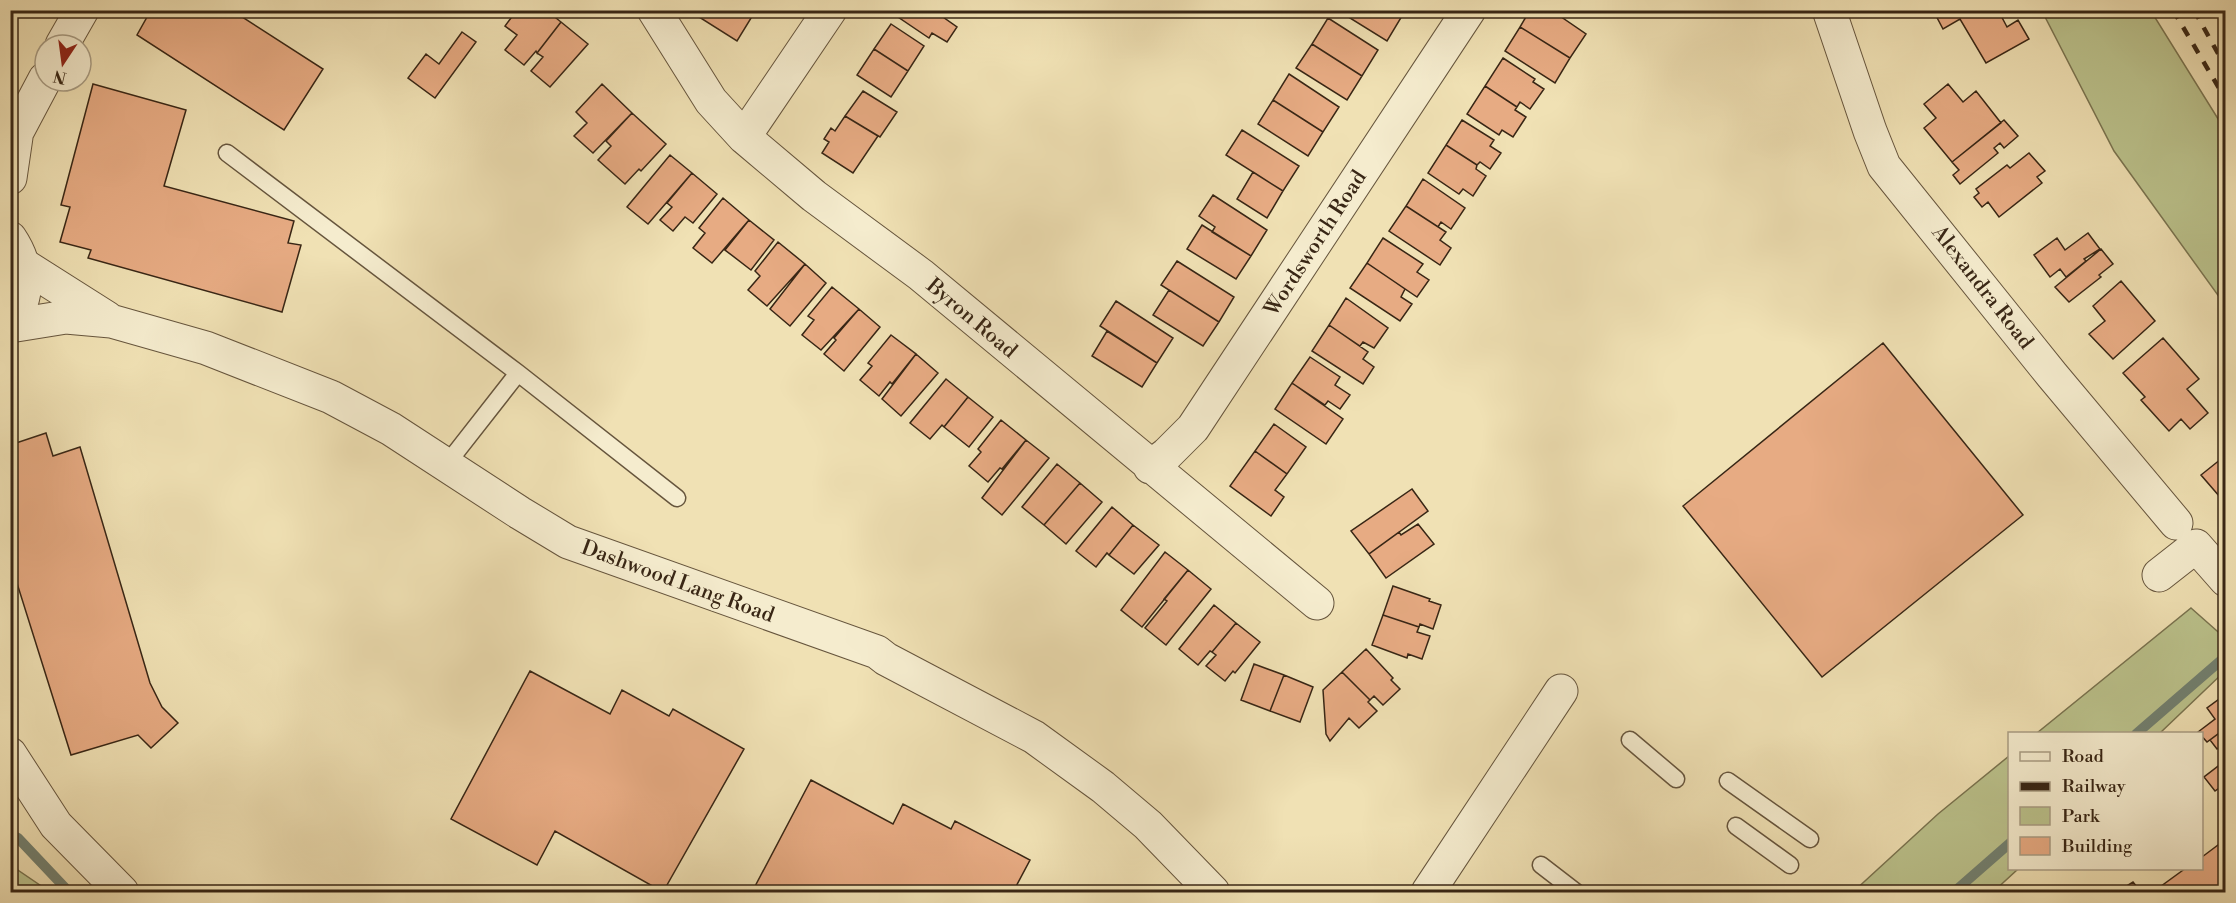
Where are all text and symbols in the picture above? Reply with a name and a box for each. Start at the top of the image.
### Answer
north arrow [33,33,93,93]
text: N [51,65,68,88]
street label: Wordsworth Road [1258,166,1373,322]
street label: Alexandra Road [1925,220,2039,355]
street label: Byron Road [920,273,1022,364]
street label: Dashwood Lang Road [578,535,778,629]
legend [2008,732,2203,870]
text: Road [2062,745,2105,768]
text: Railway [2062,775,2126,798]
text: Park [2062,805,2101,828]
text: Building [2061,835,2133,858]

